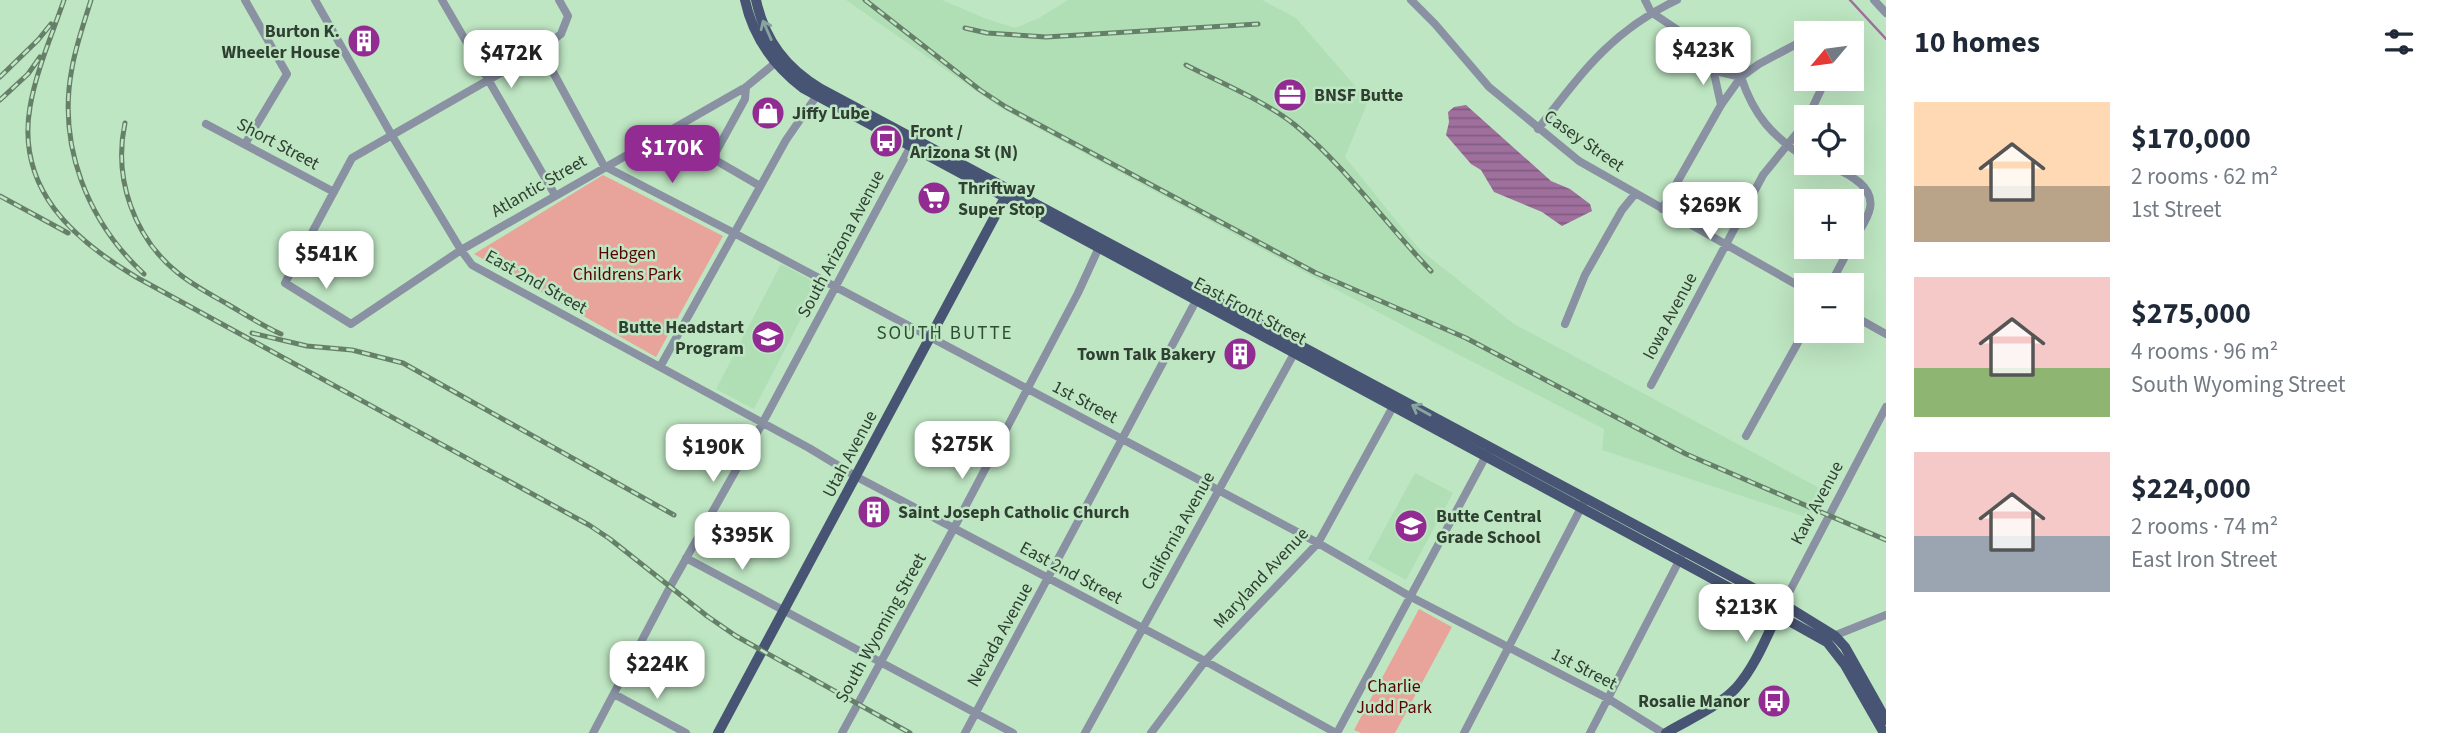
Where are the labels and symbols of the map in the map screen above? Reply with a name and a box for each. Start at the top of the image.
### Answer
place label: Burton K. Wheeler House [222,19,340,65]
one-way arrow [760,20,773,41]
north arrow [1794,21,1864,91]
building icon: Burton K. Wheeler House [345,22,383,60]
pin: $423K [1654,28,1752,87]
pin: $472K [462,31,560,90]
office icon: BNSF Butte [1271,76,1309,114]
place label: BNSF Butte [1314,83,1403,108]
shop icon: Jiffy Lube [749,94,787,132]
place label: Jiffy Lube [792,101,870,126]
street label: Casey Street [1539,104,1629,178]
street label: Short Street [232,112,324,176]
place label: Front / Arizona St (N) [909,119,1018,165]
bus stop icon: Front / Arizona St (N) [867,122,905,160]
pin: $170K [623,125,721,185]
street label: Atlantic Street [487,149,591,223]
street label: South Arizona Avenue [791,166,891,322]
place label: Thriftway Super Stop [958,176,1045,222]
supermarket icon: Thriftway Super Stop [915,179,953,217]
pin: $269K [1661,182,1759,242]
pin: $541K [277,232,375,291]
park label: Hebgen Childrens Park [573,241,681,287]
street label: East 2nd Street [481,244,591,320]
street label: Iowa Avenue [1637,268,1703,364]
street label: East Front Street [1189,271,1311,351]
place label: Butte Headstart Program [618,315,744,361]
school or university icon: Butte Headstart Program [749,318,787,356]
district label: SOUTH BUTTE [876,320,1014,347]
building icon: Town Talk Bakery [1221,335,1259,373]
place label: Town Talk Bakery [1077,342,1217,367]
street label: 1st Street [1048,374,1122,430]
one-way arrow [1411,402,1431,416]
street label: Utah Avenue [817,406,883,502]
pin: $275K [913,421,1011,481]
pin: $190K [664,424,762,484]
street label: Kaw Avenue [1784,457,1850,549]
street label: California Avenue [1135,467,1221,595]
building icon: Saint Joseph Catholic Church [855,493,893,531]
place label: Saint Joseph Catholic Church [898,500,1129,525]
place label: Butte Central Grade School [1436,504,1541,550]
school or university icon: Butte Central Grade School [1392,507,1430,545]
pin: $395K [693,512,791,572]
street label: Maryland Avenue [1208,522,1314,634]
street label: East 2nd Street [1015,535,1127,611]
street label: South Wyoming Street [829,549,933,707]
street label: Nevada Avenue [961,578,1039,692]
pin: $213K [1697,584,1795,644]
pin: $224K [608,642,706,701]
street label: 1st Street [1547,642,1621,696]
park label: Charlie Judd Park [1356,674,1432,720]
bus stop icon: Rosalie Manor [1755,682,1793,720]
place label: Rosalie Manor [1638,689,1751,714]

